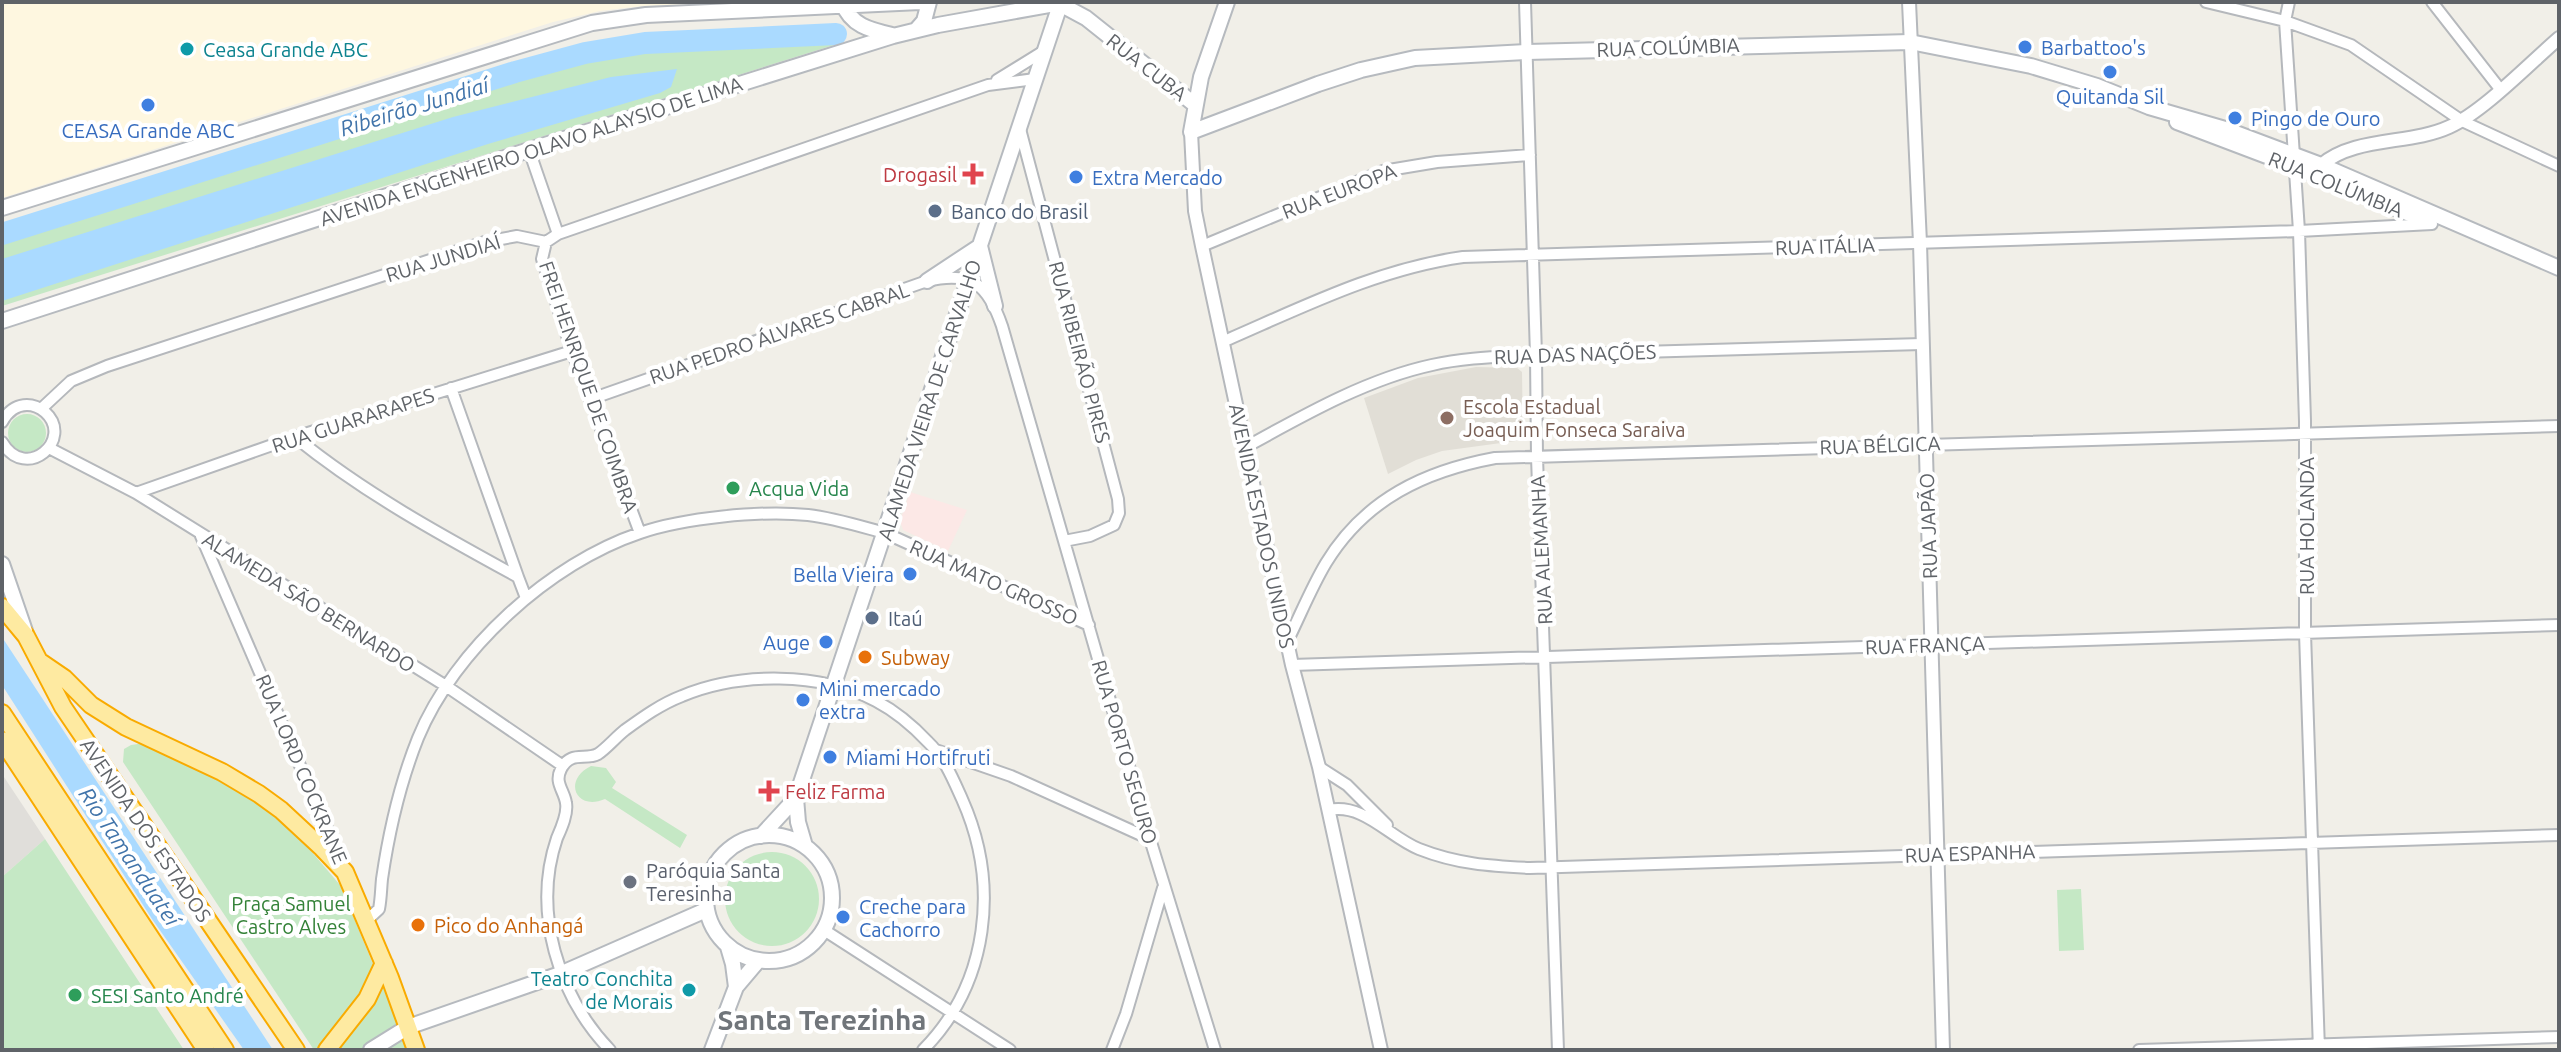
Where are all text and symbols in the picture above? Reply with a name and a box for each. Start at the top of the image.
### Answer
street label: RUA CUBA [1102,29,1192,105]
street label: RUA COLÚMBIA [1596,33,1740,61]
place label: Barbattoo's [2041,36,2146,59]
place label: Ceasa Grande ABC [203,38,368,61]
marker: Barbattoo's [2016,38,2034,56]
marker: Ceasa Grande ABC [178,40,196,58]
marker: Quitanda Sil [2101,63,2119,81]
water label: Ribeirão Jundiaí [337,71,494,141]
street label: AVENIDA ENGENHEIRO OLAVO ALAYSIO DE LIMA [317,72,745,230]
place label: Quitanda Sil [2056,85,2164,108]
marker: CEASA Grande ABC [139,96,157,114]
place label: Pingo de Ouro [2251,107,2381,130]
marker: Pingo de Ouro [2226,109,2244,127]
place label: CEASA Grande ABC [62,119,234,142]
street label: RUA COLÚMBIA [2265,147,2407,221]
street label: RUA EUROPA [1279,159,1399,223]
place label: Drogasil [883,163,957,186]
marker: Drogasil [964,165,982,183]
place label: Extra Mercado [1092,166,1223,189]
marker: Extra Mercado [1067,168,1085,186]
place label: Banco do Brasil [951,200,1088,223]
marker: Banco do Brasil [926,202,944,220]
street label: RUA JUNDIAÍ [383,229,504,286]
street label: RUA ITÁLIA [1775,233,1875,259]
street label: ALAMEDA VIEIRA DE CARVALHO [873,257,985,543]
street label: FREI HENRIQUE DE COIMBRA [535,258,643,516]
street label: RUA RIBEIRÃO PIRES [1045,258,1115,446]
street label: RUA PEDRO ÁLVARES CABRAL [646,278,912,388]
street label: RUA DAS NAÇÕES [1493,339,1657,368]
street label: RUA GUARARAPES [269,383,437,457]
place label: Escola Estadual Joaquim Fonseca Saraiva [1463,395,1686,441]
street label: AVENIDA ESTADOS UNIDOS [1225,402,1299,650]
marker: Escola Estadual Joaquim Fonseca Saraiva [1438,409,1456,427]
street label: RUA BÉLGICA [1819,431,1941,459]
street label: RUA HOLANDA [2295,457,2318,595]
street label: RUA JAPÃO [1915,473,1941,579]
street label: RUA ALEMANHA [1526,475,1556,625]
place label: Acqua Vida [749,477,849,500]
marker: Acqua Vida [724,479,742,497]
street label: ALAMEDA SÃO BERNARDO [199,527,419,677]
street label: RUA MATO GROSSO [906,535,1082,629]
place label: Bella Vieira [793,563,894,586]
marker: Bella Vieira [901,565,919,583]
place label: Itaú [888,607,923,630]
marker: Itaú [863,609,881,627]
place label: Auge [763,631,810,654]
street label: RUA FRANÇA [1865,631,1985,659]
marker: Auge [817,633,835,651]
place label: Subway [881,646,950,669]
marker: Subway [856,648,874,666]
street label: RUA PORTO SEGURO [1088,657,1162,847]
street label: RUA LORD COCKRANE [252,671,352,867]
place label: Mini mercado extra [819,677,941,723]
marker: Mini mercado extra [794,691,812,709]
street label: AVENIDA DOS ESTADOS [76,734,216,926]
place label: Miami Hortifruti [846,746,991,769]
marker: Miami Hortifruti [821,748,839,766]
place label: Feliz Farma [785,780,886,803]
water label: Rio Tamanduateí [74,782,187,932]
marker: Feliz Farma [760,782,778,800]
street label: RUA ESPANHA [1904,839,2036,867]
place label: Paróquia Santa Teresinha [646,859,780,905]
marker: Paróquia Santa Teresinha [621,873,639,891]
park label: Praça Samuel Castro Alves [231,892,351,938]
place label: Creche para Cachorro [859,895,966,941]
marker: Creche para Cachorro [834,908,852,926]
place label: Pico do Anhangá [434,914,584,937]
marker: Pico do Anhangá [409,916,427,934]
place label: Teatro Conchita de Morais [531,967,673,1013]
marker: Teatro Conchita de Morais [680,981,698,999]
place label: SESI Santo André [91,984,244,1007]
marker: SESI Santo André [66,986,84,1004]
district label: Santa Terezinha [717,1004,927,1035]

